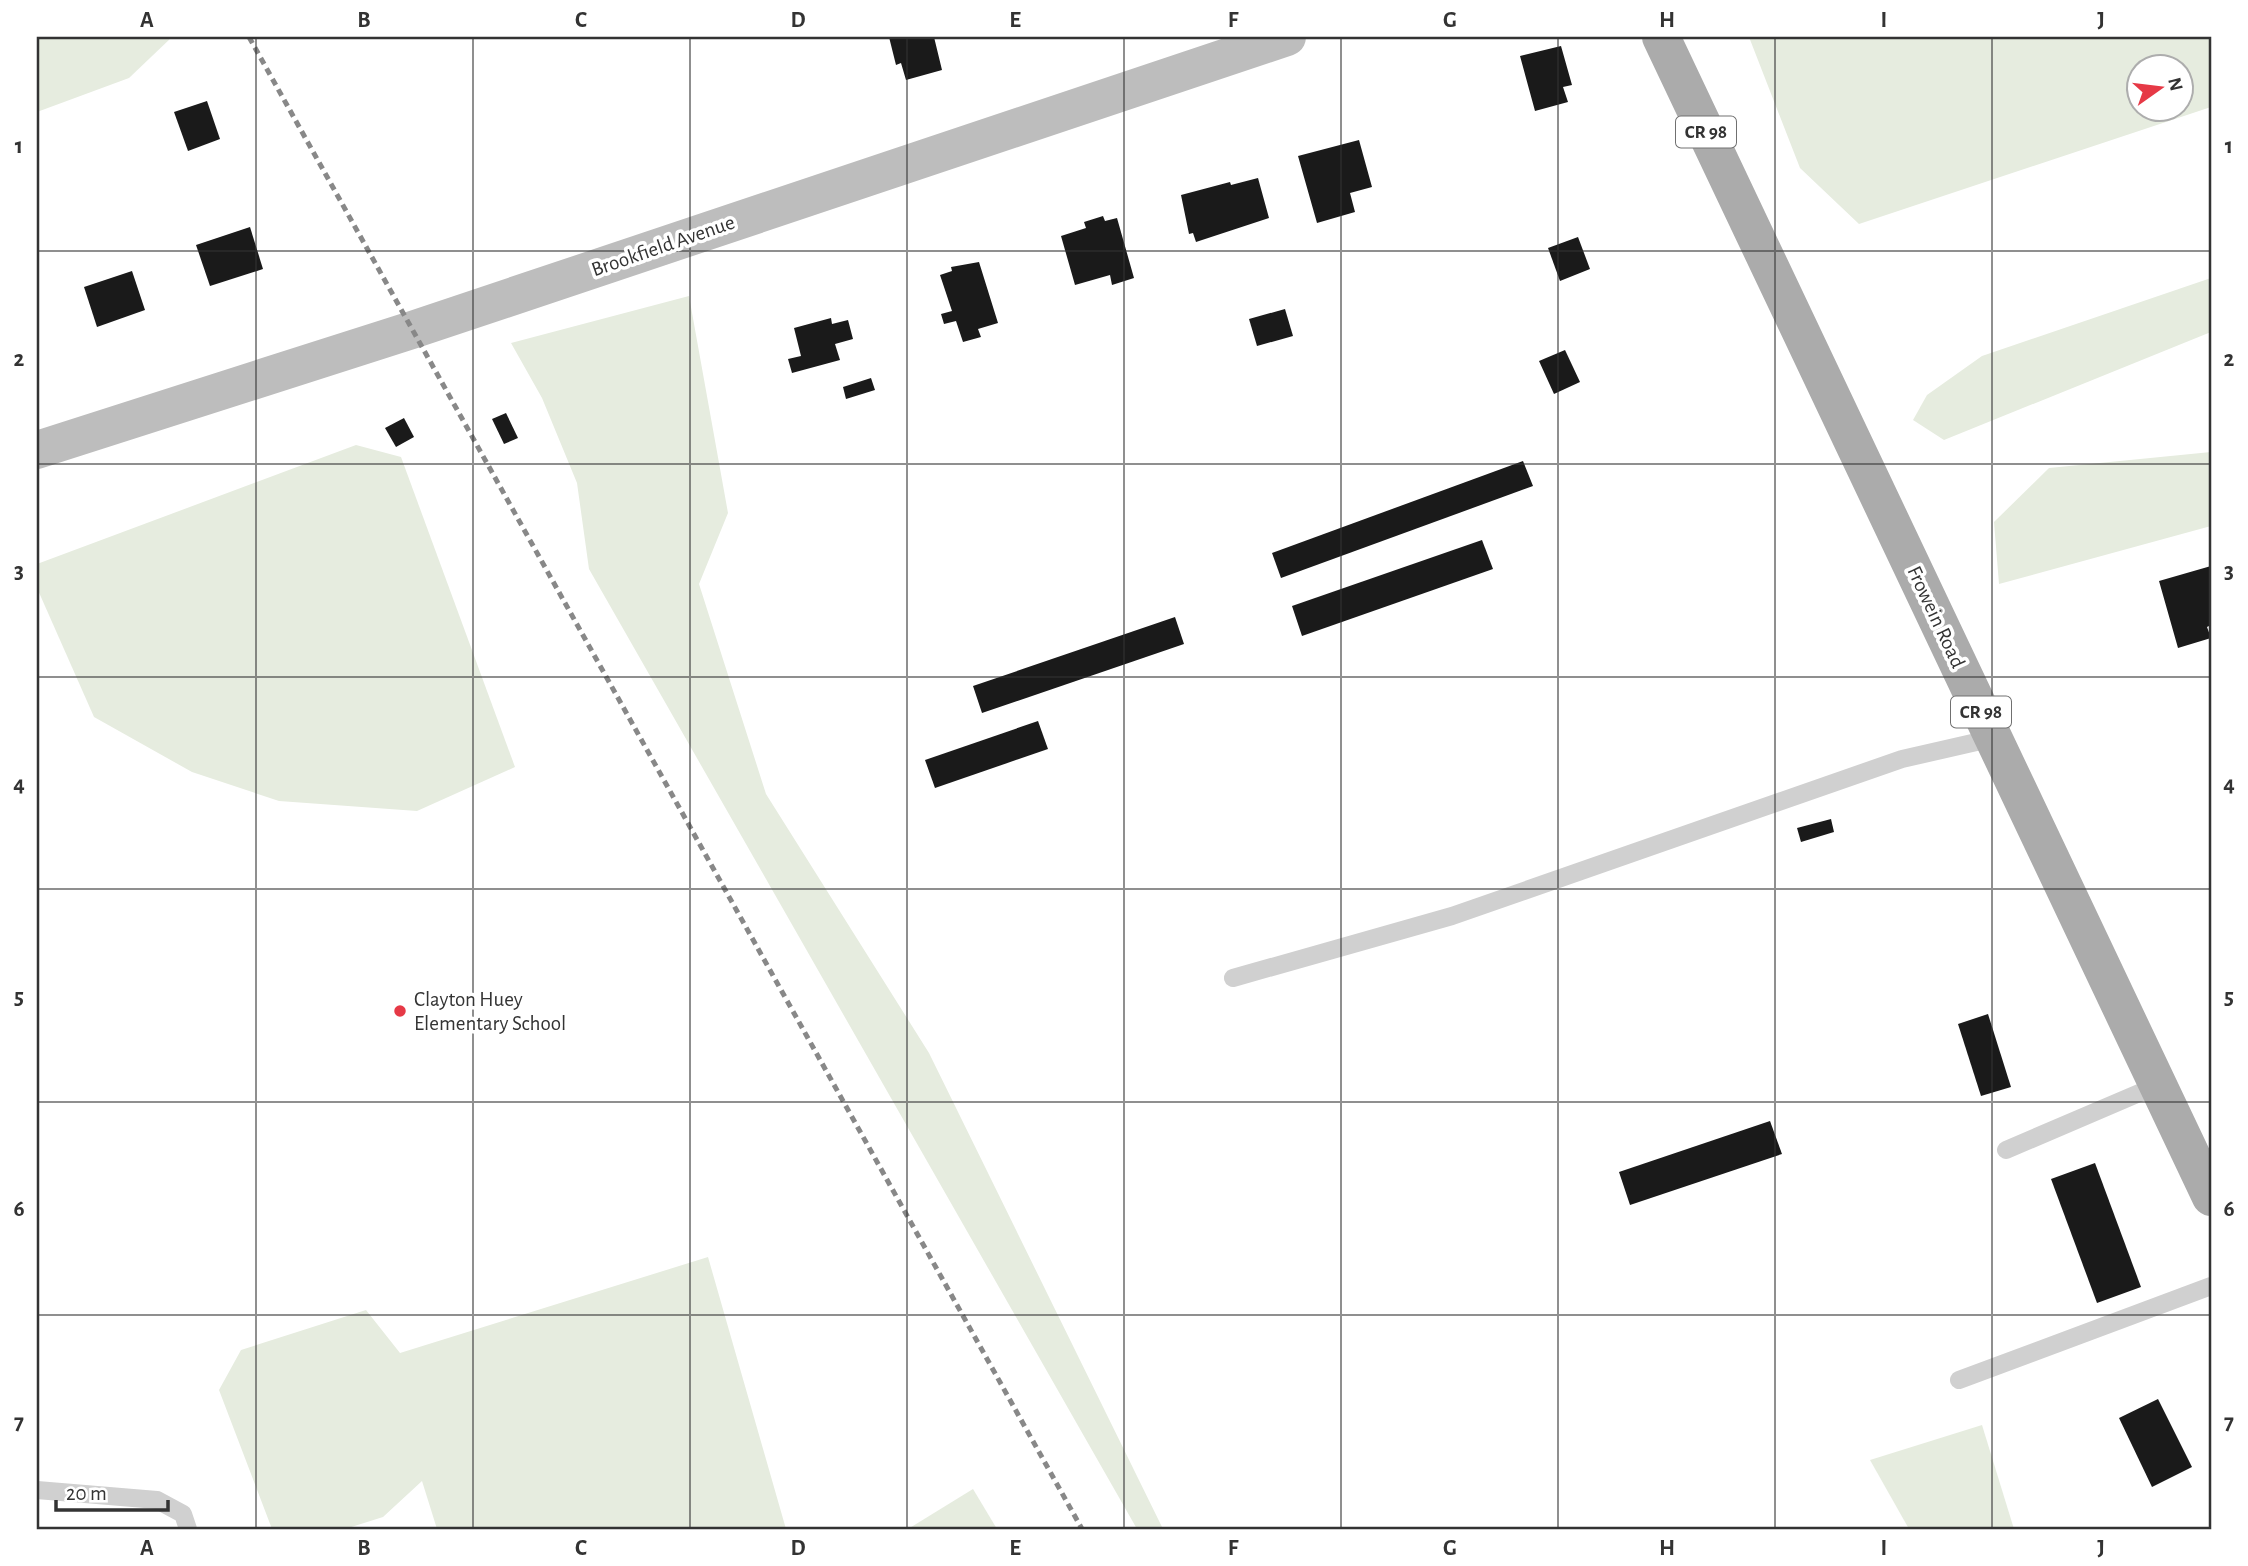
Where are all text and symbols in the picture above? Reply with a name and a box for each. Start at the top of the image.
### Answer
text: A [140,9,154,32]
text: B [357,9,371,32]
text: C [575,9,587,32]
text: D [790,9,806,32]
text: E [1009,9,1021,32]
text: F [1228,9,1239,32]
text: G [1443,9,1457,32]
text: H [1659,9,1675,32]
text: I [1881,9,1887,32]
text: J [2097,9,2105,32]
north arrow [2126,52,2196,122]
text: N [2164,76,2186,93]
road number: CR 98 [1676,116,1736,148]
text: 1 [15,135,23,158]
text: 1 [2225,135,2233,158]
street label: Brookfield Avenue [589,212,737,280]
text: 2 [14,348,25,371]
text: 2 [2224,348,2235,371]
text: 3 [14,560,24,583]
text: 3 [2224,560,2234,583]
street label: Frowein Road [1903,563,1969,671]
road number: CR 98 [1951,696,2011,727]
text: 4 [13,773,25,796]
text: 4 [2223,773,2235,796]
text: 5 [14,986,24,1009]
text: 5 [2224,986,2234,1009]
place label: Clayton Huey Elementary School [414,989,566,1034]
marker: Clayton Huey Elementary School [392,1003,408,1019]
text: 6 [13,1198,25,1221]
text: 6 [2223,1198,2235,1221]
text: 7 [14,1411,24,1434]
text: 7 [2224,1411,2234,1434]
scale bar [56,1468,168,1512]
text: 20 m [66,1483,107,1504]
text: A [140,1537,154,1560]
text: B [357,1537,371,1560]
text: C [575,1537,587,1560]
text: D [790,1537,806,1560]
text: E [1009,1537,1021,1560]
text: F [1228,1537,1239,1560]
text: G [1443,1537,1457,1560]
text: H [1659,1537,1675,1560]
text: I [1881,1537,1887,1560]
text: J [2097,1537,2105,1560]

